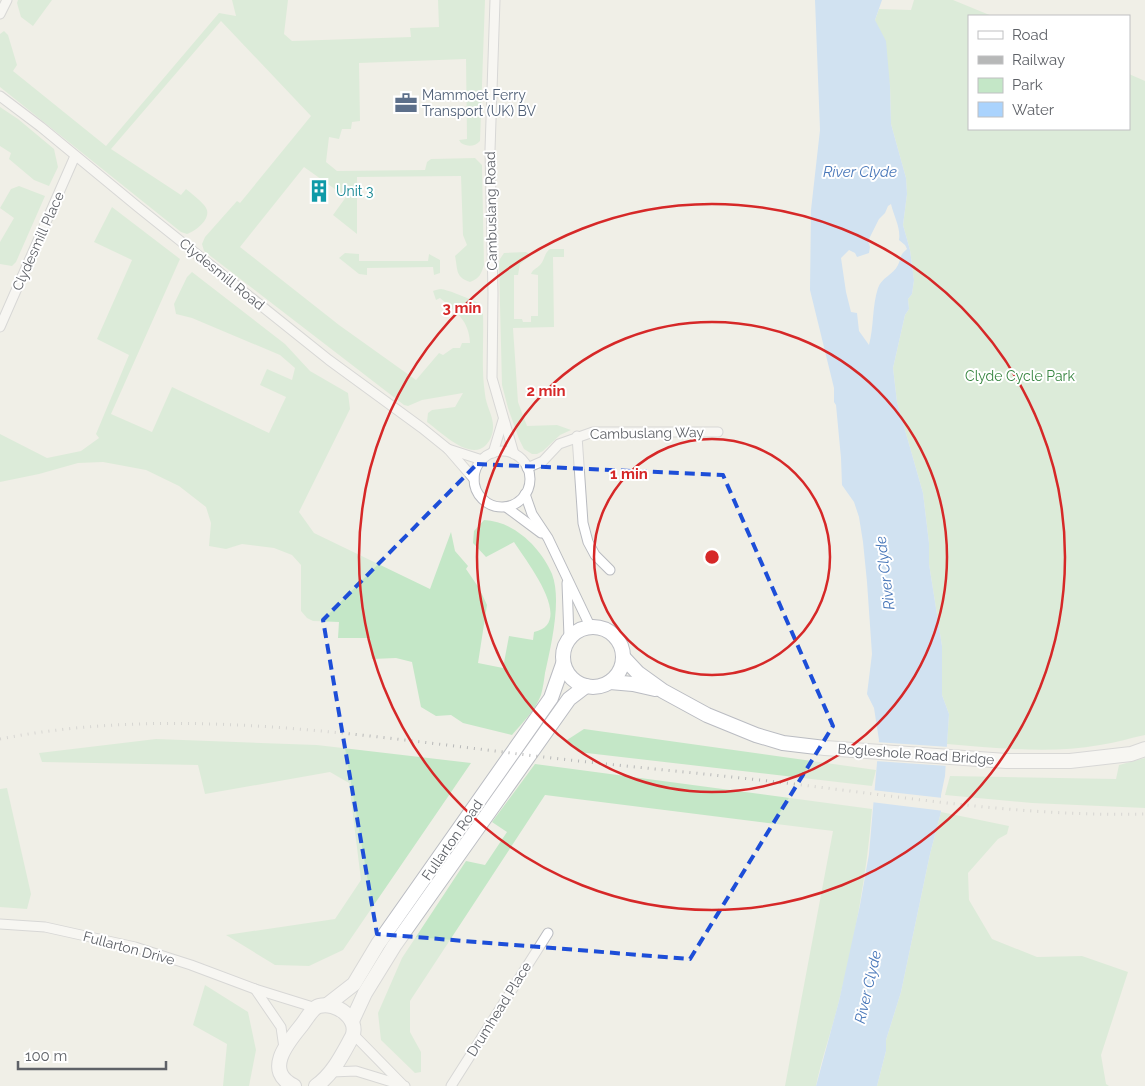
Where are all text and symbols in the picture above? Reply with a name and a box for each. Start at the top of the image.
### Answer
legend [968,15,1130,130]
text: Road [1012,26,1048,44]
text: Railway [1012,51,1065,69]
text: Park [1012,76,1043,94]
place label: Mammoet Ferry Transport (UK) BV [422,87,537,119]
office icon: Mammoet Ferry Transport (UK) BV [393,90,419,116]
text: Water [1012,101,1055,119]
street label: Cambuslang Road [482,151,500,271]
water label: River Clyde [823,163,897,181]
building icon: Unit 3 [306,178,332,204]
place label: Unit 3 [336,183,373,199]
street label: Clydesmill Place [9,189,67,293]
street label: Clydesmill Road [176,235,268,313]
text: 3 min [443,299,481,317]
park label: Clyde Cycle Park [965,368,1075,384]
text: 2 min [527,382,565,400]
street label: Cambuslang Way [590,424,705,442]
text: 1 min [610,465,648,483]
water label: River Clyde [872,535,898,611]
centre of rings [703,548,721,566]
street label: Bogleshole Road Bridge [837,741,995,767]
street label: Fullarton Road [418,797,486,883]
street label: Fullarton Drive [81,928,177,968]
water label: River Clyde [851,949,885,1025]
street label: Drumhead Place [464,959,534,1059]
scale bar [18,1038,165,1070]
text: 100 m [25,1047,67,1065]

